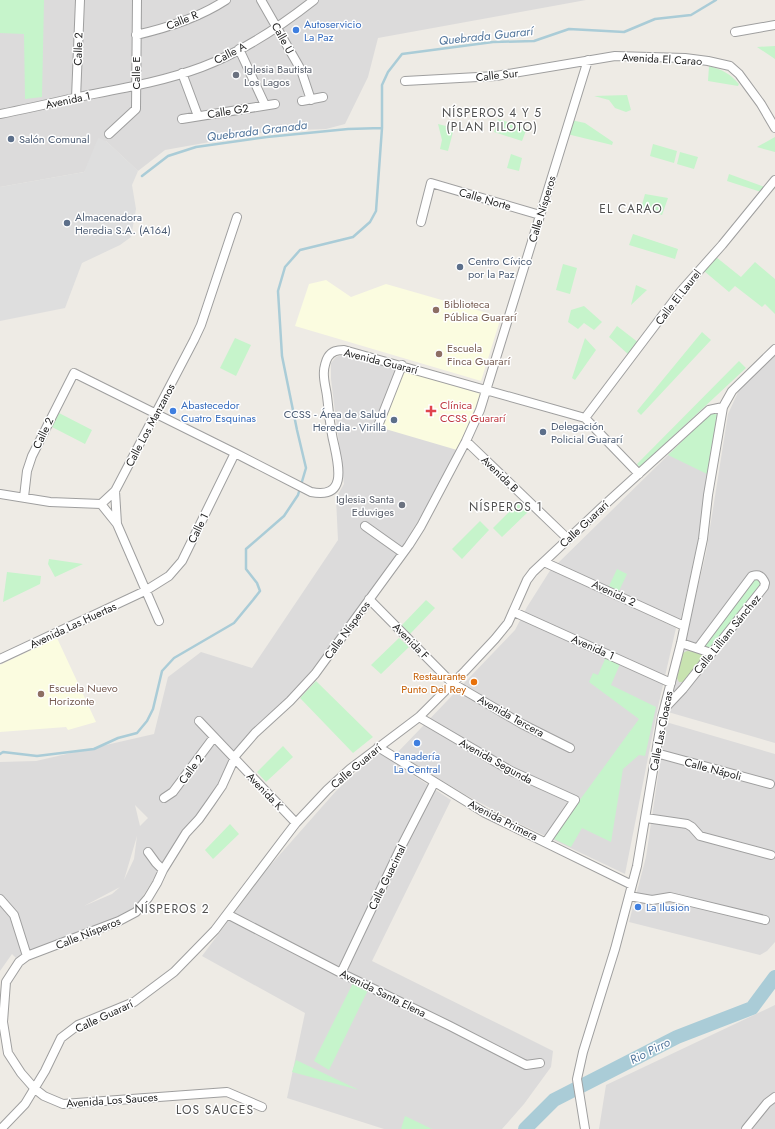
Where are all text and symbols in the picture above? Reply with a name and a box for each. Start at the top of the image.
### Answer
street label: Calle R [164,6,201,34]
place label: Autoservicio La Paz [304,16,362,45]
street label: Calle U [268,19,298,57]
water label: Quebrada Guararí [438,22,536,50]
marker: Autoservicio La Paz [291,25,301,35]
street label: Calle 2 [69,32,87,66]
street label: Calle A [211,38,249,68]
street label: Avenida El Carao [621,49,703,69]
street label: Calle E [128,57,144,89]
place label: Iglesia Bautista Los Lagos [244,61,312,90]
street label: Calle Sur [475,65,519,85]
marker: Iglesia Bautista Los Lagos [231,70,241,80]
street label: Avenida 1 [44,87,92,113]
street label: Calle G2 [206,100,250,122]
district label: NÍSPEROS 4 Y 5 (PLAN PILOTO) [442,104,542,136]
water label: Quebrada Granada [206,116,309,146]
place label: Salón Comunal [19,131,89,147]
marker: Salón Comunal [6,134,16,144]
street label: Calle Nísperos [524,173,560,244]
street label: Calle Norte [457,184,513,214]
district label: EL CARAO [599,200,663,218]
place label: Almacenadora Heredia S.A. (A164) [75,209,171,238]
marker: Almacenadora Heredia S.A. (A164) [62,218,72,228]
place label: Centro Cívico por la Paz [468,253,532,282]
marker: Centro Cívico por la Paz [455,262,465,272]
street label: Calle El Laurel [651,266,705,328]
place label: Biblioteca Pública Guararí [444,296,518,325]
marker: Biblioteca Pública Guararí [431,305,441,315]
place label: Escuela Finca Guararí [447,340,511,369]
street label: Avenida Guararí [342,344,421,378]
marker: Escuela Finca Guararí [434,349,444,359]
street label: Calle Los Manzanos [121,380,179,469]
place label: Abastecedor Cuatro Esquinas [181,397,257,426]
place label: Clínica CCSS Guararí [440,397,507,426]
marker: Clínica CCSS Guararí [425,405,437,417]
marker: Abastecedor Cuatro Esquinas [168,406,178,416]
place label: CCSS - Área de Salud Heredia - Virilla [284,406,386,435]
street label: Calle 2 [29,415,57,451]
marker: CCSS - Área de Salud Heredia - Virilla [389,415,399,425]
place label: Delegación Policial Guararí [551,418,624,447]
marker: Delegación Policial Guararí [538,427,548,437]
street label: Avenida B [478,452,522,496]
place label: Iglesia Santa Eduviges [336,491,395,520]
street label: Calle Guararí [556,496,613,551]
district label: NÍSPEROS 1 [469,498,543,516]
marker: Iglesia Santa Eduviges [397,500,407,510]
street label: Calle 1 [184,510,212,546]
street label: Avenida 2 [589,576,639,610]
street label: Calle Lilliam Sánchez [690,591,764,677]
street label: Calle Nísperos [320,597,374,662]
street label: Avenida Las Huertas [27,598,119,652]
street label: Avenida F [389,619,433,663]
street label: Avenida 1 [569,630,617,664]
place label: Restaurante Punto Del Rey [401,668,466,697]
marker: Restaurante Punto Del Rey [469,677,479,687]
place label: Escuela Nuevo Horizonte [49,680,118,709]
marker: Escuela Nuevo Horizonte [36,689,46,699]
street label: Calle Las Cloacas [645,689,677,772]
street label: Avenida Tercera [475,691,547,741]
street label: Avenida Segunda [456,734,536,788]
marker: Panadería La Central [412,738,422,748]
street label: Calle Guararí [327,739,386,792]
place label: Panadería La Central [394,748,440,777]
street label: Calle 2 [175,751,207,787]
street label: Calle Nápoli [683,754,743,784]
street label: Avenida K [243,769,288,814]
street label: Avenida Primera [465,796,541,844]
street label: Calle Guacimal [364,842,410,912]
place label: La Ilusion [646,899,690,915]
district label: NÍSPEROS 2 [134,900,210,918]
marker: La Ilusion [633,902,643,912]
street label: Calle Nísperos [53,913,123,953]
street label: Avenida Santa Elena [337,965,429,1021]
street label: Calle Guararí [72,995,137,1036]
water label: Rio Pirro [627,1033,674,1069]
street label: Avenida Los Sauces [66,1089,159,1111]
district label: LOS SAUCES [176,1101,254,1119]

